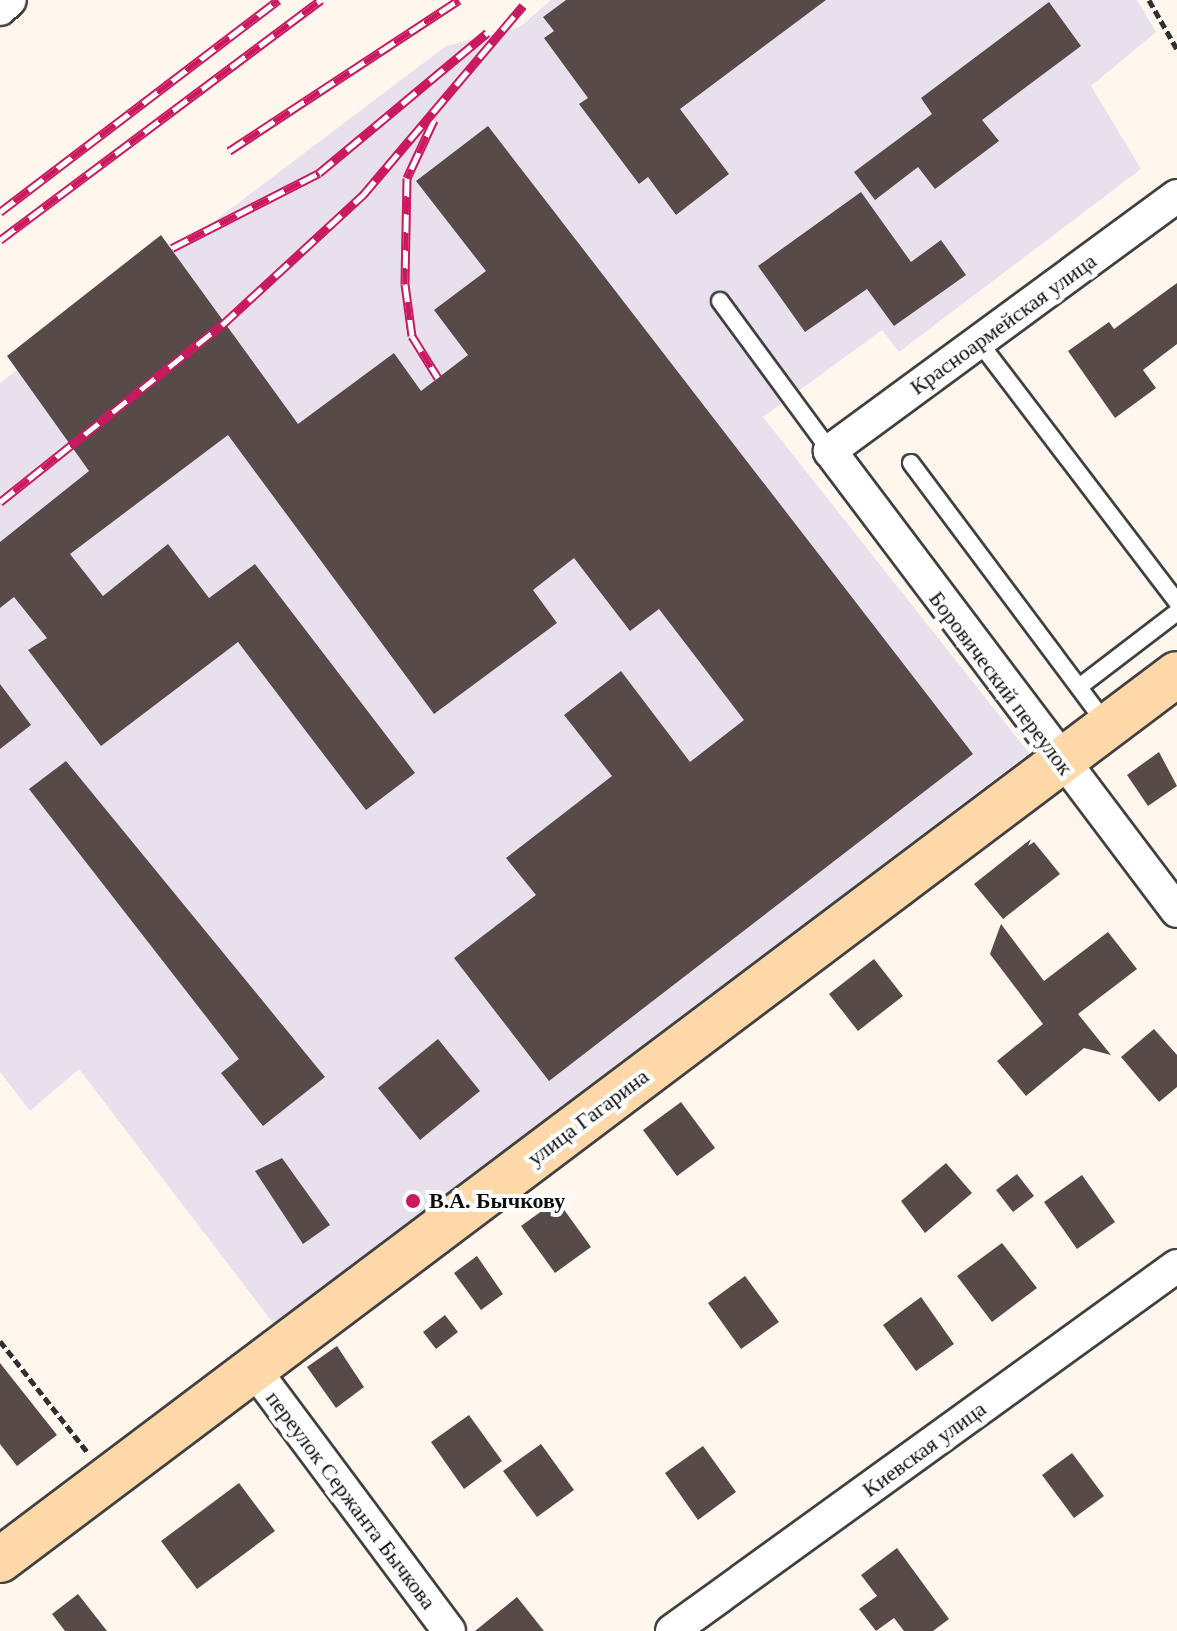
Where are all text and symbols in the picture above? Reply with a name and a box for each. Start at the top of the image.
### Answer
street label: Красноармейская улица [905,248,1101,400]
street label: Боровический переулок [923,586,1079,780]
street label: улица Гагарина [522,1063,654,1171]
place label: В.А. Бычкову [429,1188,565,1214]
marker: В.А. Бычкову [404,1192,422,1210]
street label: переулок Сержанта Бычкова [260,1386,442,1614]
street label: Киевская улица [857,1395,991,1503]

